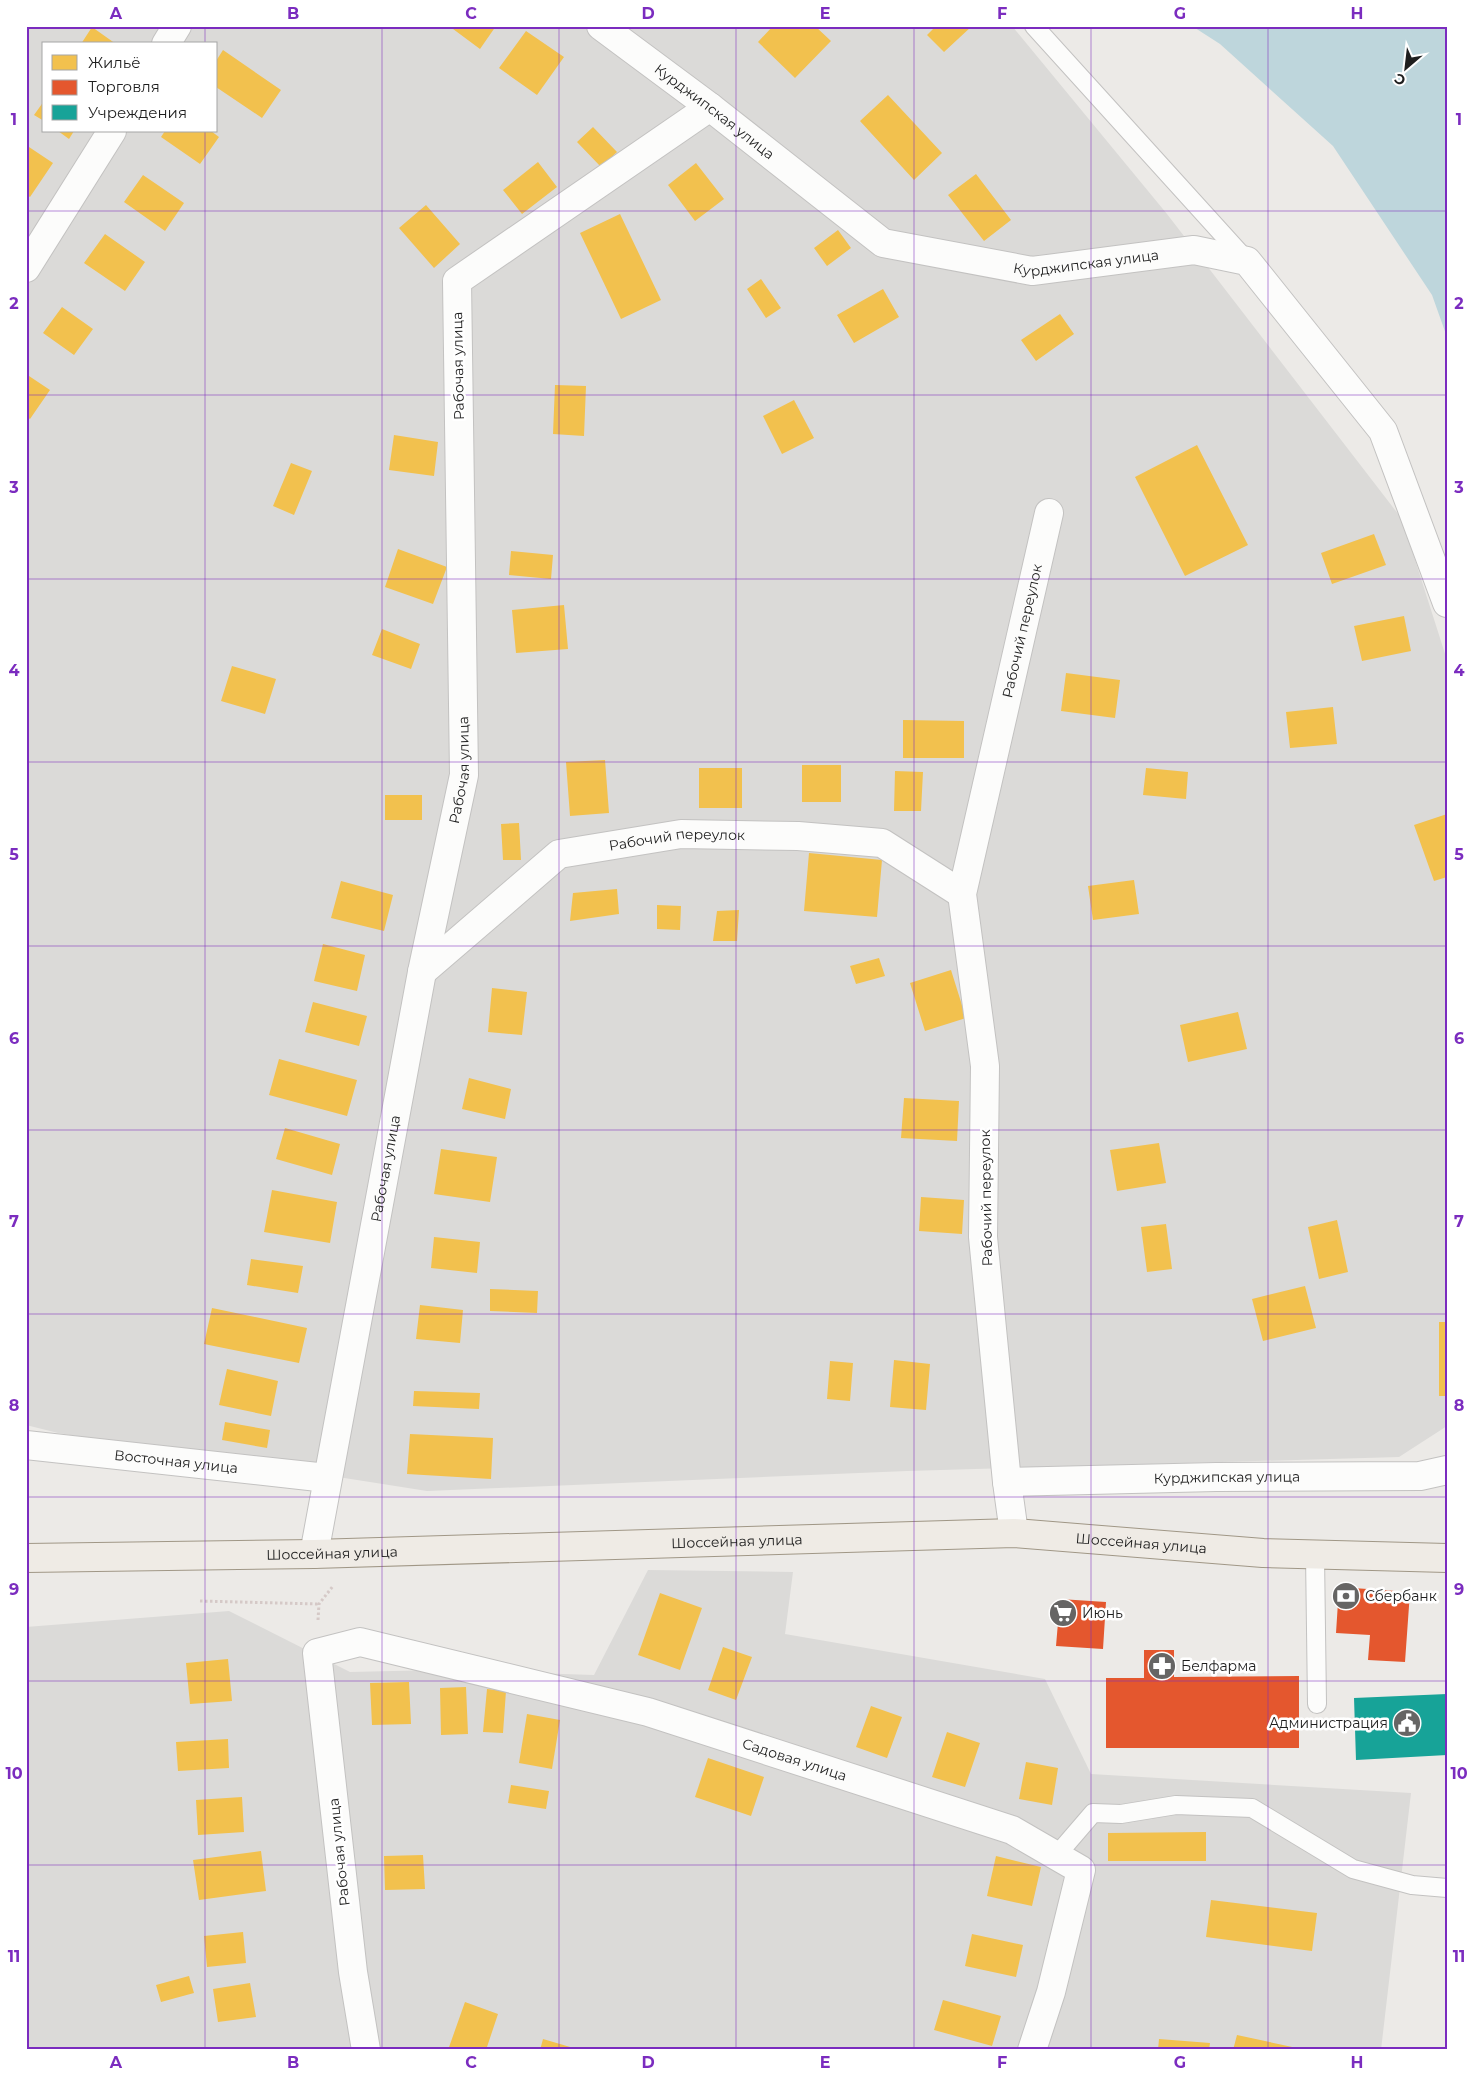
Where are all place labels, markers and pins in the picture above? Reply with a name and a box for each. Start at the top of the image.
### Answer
bank icon: Сбербанк [1331,1581,1361,1611]
place label: Сбербанк [1365,1587,1437,1605]
supermarket icon: Июнь [1048,1598,1078,1628]
place label: Июнь [1082,1604,1123,1622]
pharmacy icon: Белфарма [1147,1651,1177,1681]
place label: Белфарма [1181,1657,1256,1675]
public building icon: Администрация [1392,1708,1422,1738]
place label: Администрация [1269,1714,1388,1732]

